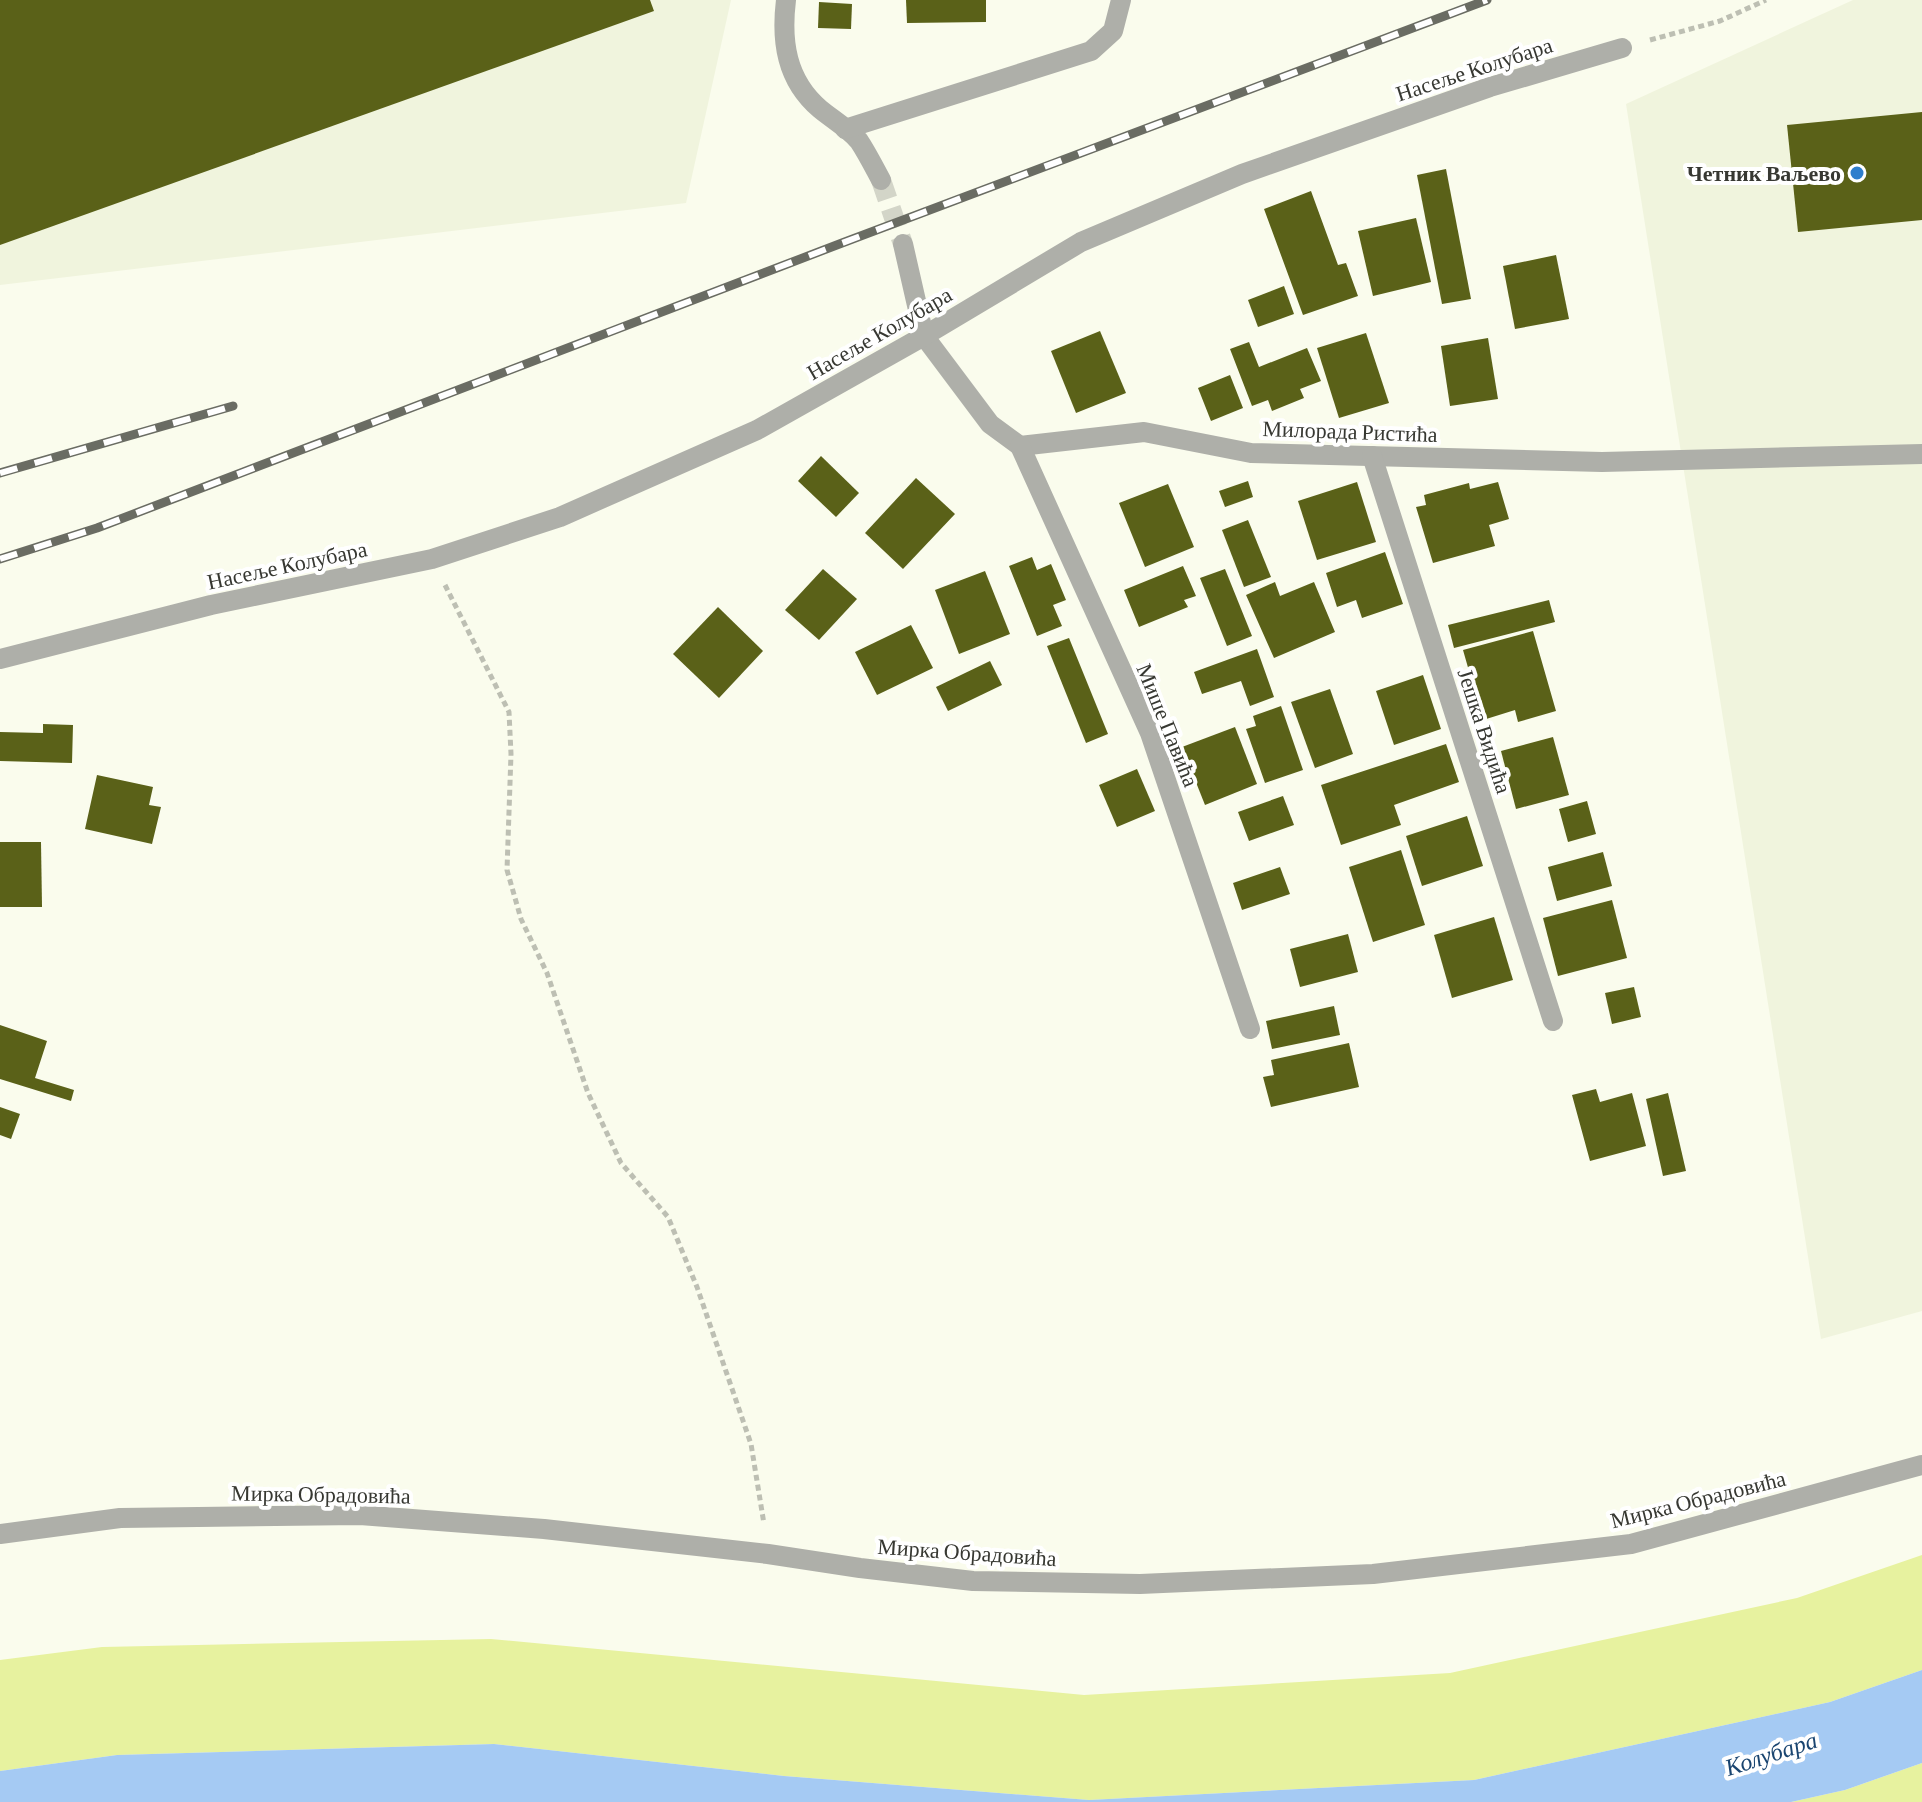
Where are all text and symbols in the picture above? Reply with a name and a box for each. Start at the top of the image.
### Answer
street label: Насеље Колубара [1393,32,1556,107]
place label: Четник Ваљево [1687,161,1841,186]
marker: Четник Ваљево [1848,164,1866,182]
street label: Насеље Колубара [802,282,956,385]
street label: Милорада Ристића [1262,416,1438,447]
street label: Насеље Колубара [205,536,370,595]
street label: Мише Павића [1131,660,1204,791]
street label: Јешка Видића [1453,666,1517,797]
street label: Мирка Обрадовића [1608,1466,1788,1533]
street label: Мирка Обрадовића [231,1480,411,1509]
street label: Мирка Обрадовића [877,1534,1058,1571]
water label: Колубара [1720,1726,1820,1781]

